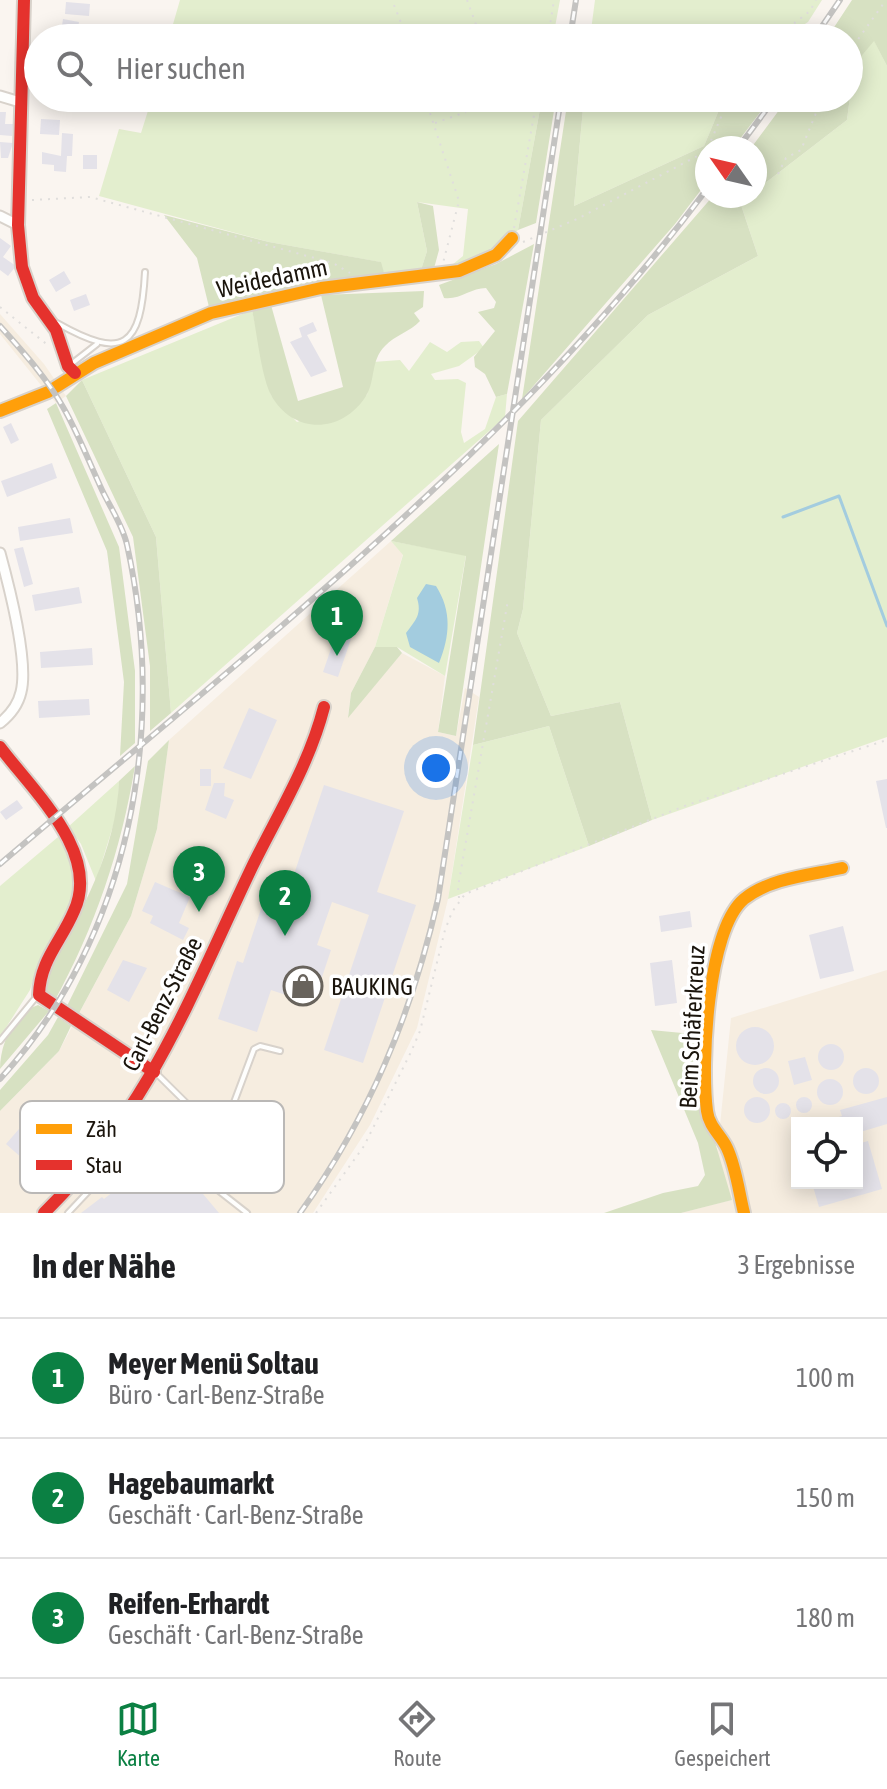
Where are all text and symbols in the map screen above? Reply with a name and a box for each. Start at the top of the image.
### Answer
search box [24,24,863,112]
icon: search [52,46,96,90]
text: Hier suchen [116,51,246,85]
north arrow [695,136,767,208]
street label: Weidedamm [214,253,330,303]
pin: 1 [311,590,363,656]
your location [416,748,456,788]
pin: 3 [173,846,225,912]
pin: 2 [259,870,311,936]
street label: Carl-Benz-Straße [117,932,207,1076]
street label: Beim Schäferkreuz [674,944,710,1109]
shop icon: BAUKING [282,965,324,1007]
place label: BAUKING [331,973,413,1000]
legend [20,1101,284,1193]
text: Zäh [86,1116,117,1142]
map controls [791,1117,863,1189]
button: locate [791,1117,863,1189]
text: Stau [86,1152,122,1178]
text: In der Nähe [32,1246,176,1285]
text: 3 Ergebnisse [738,1250,855,1280]
text: Meyer Menü Soltau [108,1346,319,1380]
text: 1 [52,1363,64,1393]
text: 100 m [796,1363,855,1393]
text: Büro · Carl-Benz-Straße [108,1380,325,1410]
text: Hagebaumarkt [108,1466,274,1500]
text: 2 [52,1483,64,1513]
text: 150 m [796,1483,855,1513]
text: Geschäft · Carl-Benz-Straße [108,1500,364,1530]
text: Reifen-Erhardt [108,1586,269,1620]
text: 3 [52,1603,64,1633]
text: 180 m [796,1603,855,1633]
text: Geschäft · Carl-Benz-Straße [108,1620,364,1650]
tab: Karte [116,1697,160,1771]
tab: Route [393,1697,441,1771]
tab: Gespeichert [674,1697,771,1771]

